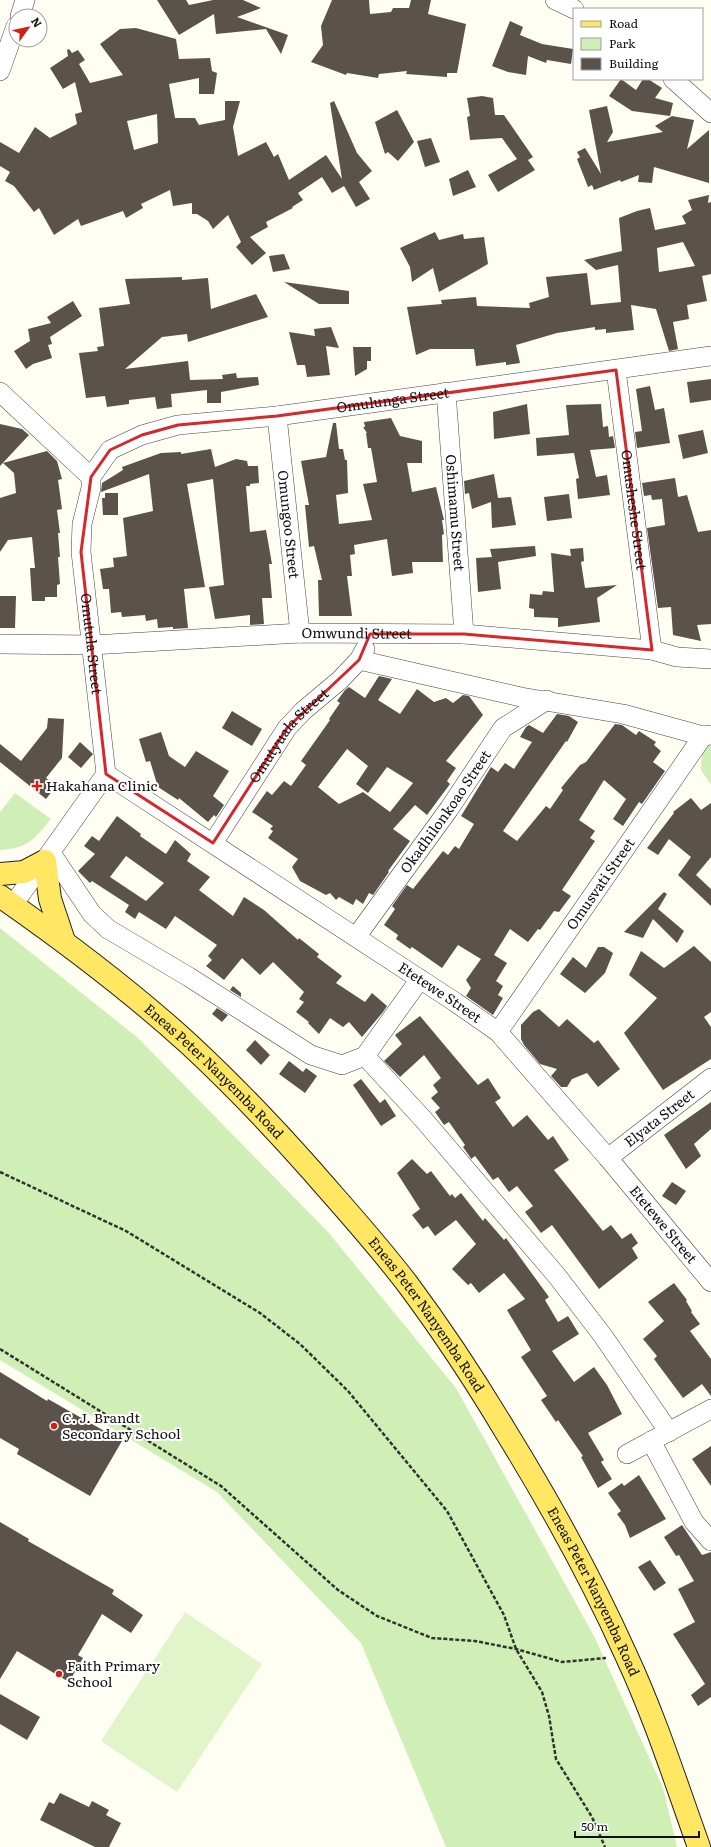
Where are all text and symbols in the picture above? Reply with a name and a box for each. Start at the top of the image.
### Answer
north arrow [8,8,48,48]
legend [573,8,703,80]
text: N [28,14,46,30]
text: Road [609,14,639,32]
text: Park [609,34,636,52]
text: Building [609,54,659,72]
street label: Omulunga Street [335,381,451,417]
street label: Omusheshe Street [617,448,653,571]
street label: Oshimamu Street [442,454,470,572]
street label: Omungoo Street [274,469,305,580]
street label: Omutula Street [77,592,108,696]
street label: Omwundi Street [302,622,412,643]
street label: Omutyuala Street [243,683,333,786]
street label: Okadhilonkoao Street [395,745,495,877]
place label: Hakahana Clinic [46,775,158,795]
marker: Hakahana Clinic [31,780,43,792]
street label: Omusvati Street [561,833,639,933]
street label: Etetewe Street [395,957,486,1027]
street label: Eneas Peter Nanyemba Road [140,998,289,1143]
street label: Elyata Street [619,1083,698,1151]
street label: Etetewe Street [626,1180,703,1267]
street label: Eneas Peter Nanyemba Road [364,1232,490,1396]
place label: C. J. Brandt Secondary School [62,1407,181,1443]
marker: C. J. Brandt Secondary School [49,1421,59,1431]
street label: Eneas Peter Nanyemba Road [543,1503,645,1679]
place label: Faith Primary School [67,1655,161,1691]
marker: Faith Primary School [54,1669,64,1679]
scale bar [575,1813,699,1839]
text: 50 m [581,1817,608,1835]

